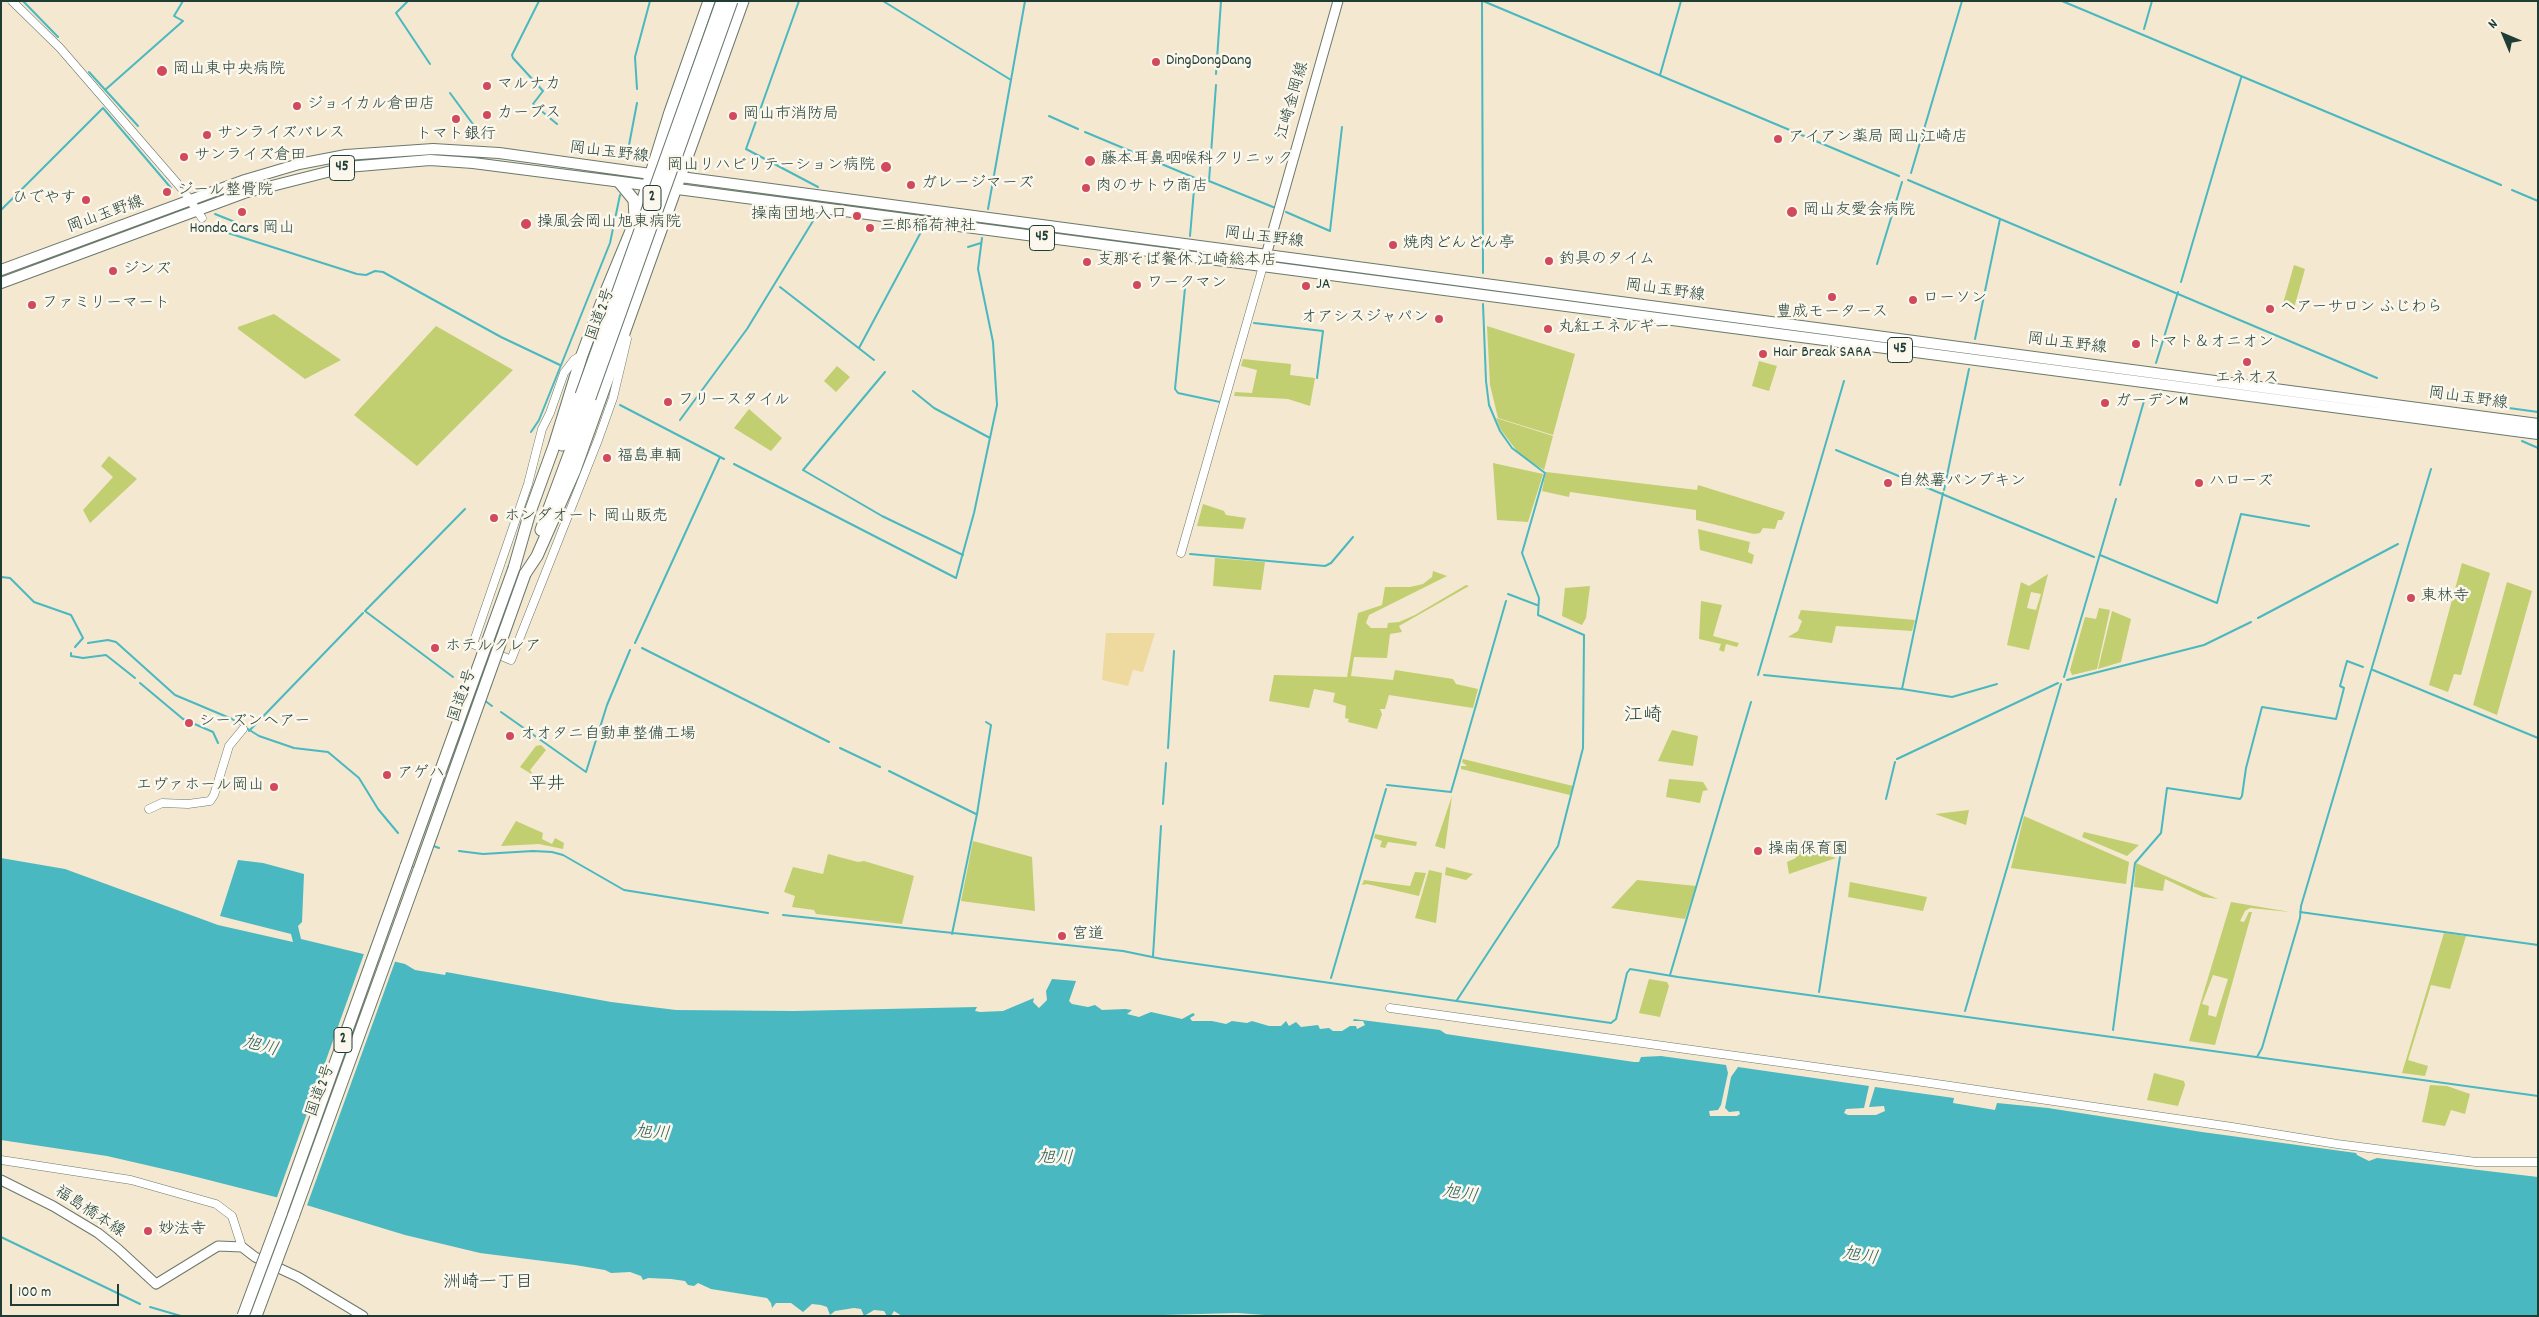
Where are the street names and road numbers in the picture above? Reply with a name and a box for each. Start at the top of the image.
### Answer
street label: 江崎金岡線 [1274,60,1314,142]
street label: 岡山玉野線 [568,140,650,168]
road number: 45 [330,156,354,180]
road number: 2 [643,186,661,210]
street label: 岡山玉野線 [65,193,147,239]
street label: 岡山玉野線 [1223,225,1305,253]
road number: 45 [1030,226,1054,250]
street label: 岡山玉野線 [1624,277,1706,307]
street label: 国道2号 [584,286,620,344]
street label: 岡山玉野線 [2026,331,2108,359]
road number: 45 [1888,338,1912,362]
street label: 岡山玉野線 [2427,385,2509,415]
street label: 国道2号 [446,667,482,725]
road number: 2 [334,1028,352,1052]
street label: 国道2号 [304,1062,340,1120]
street label: 福島橋本線 [50,1183,128,1243]

